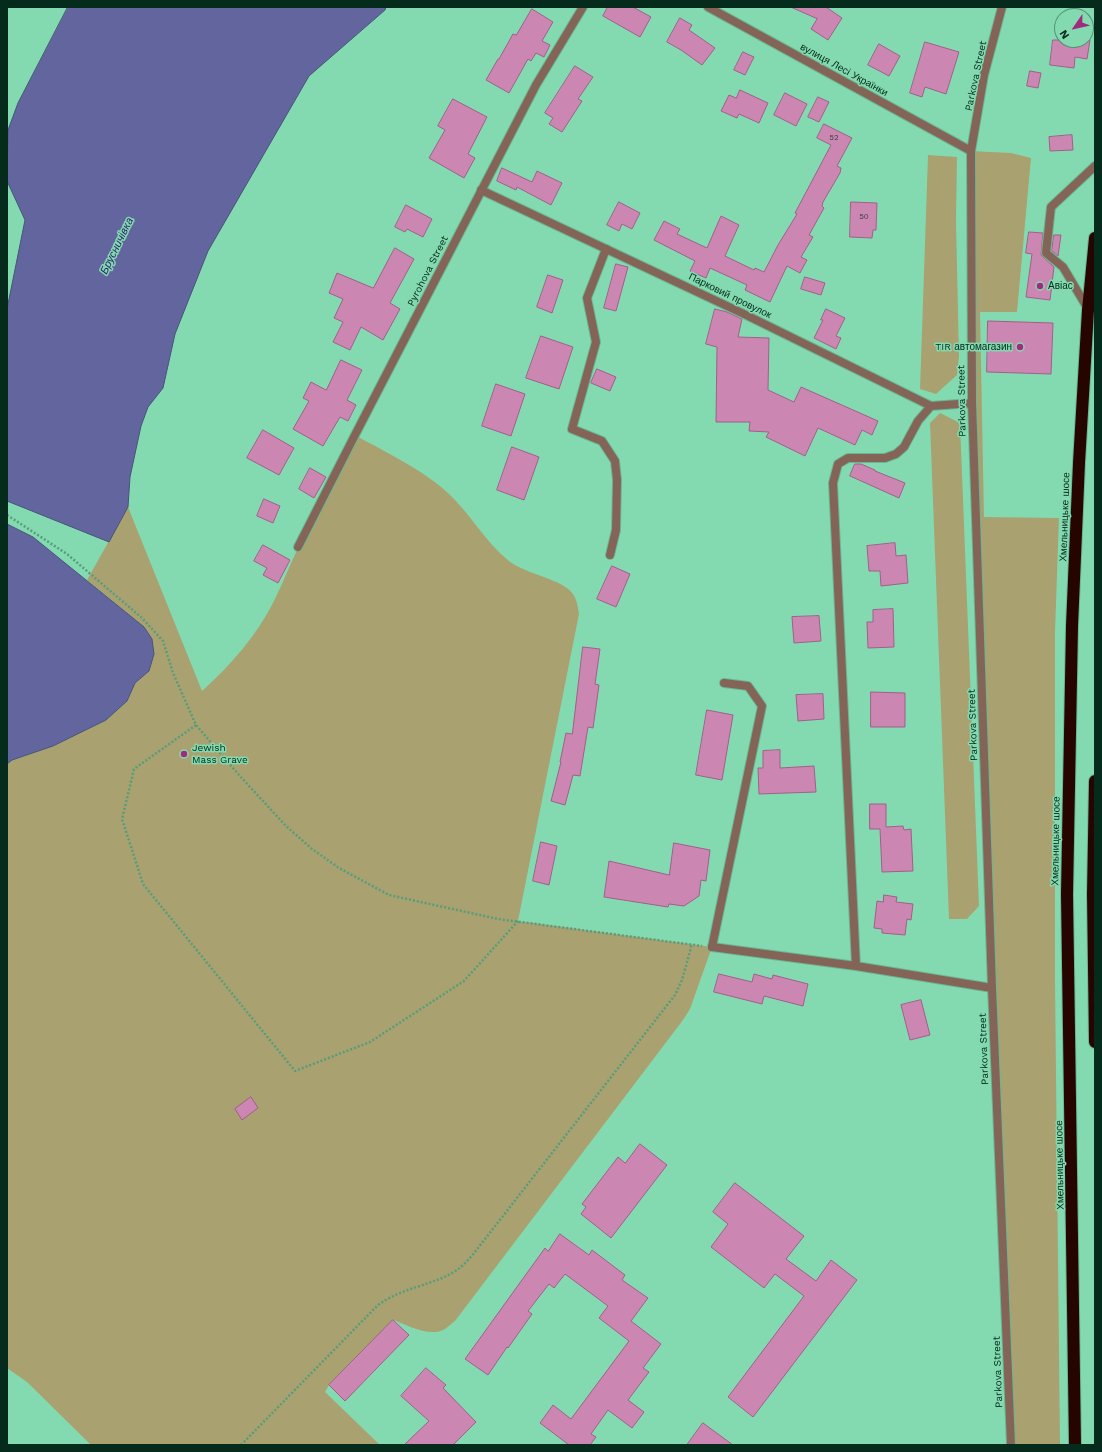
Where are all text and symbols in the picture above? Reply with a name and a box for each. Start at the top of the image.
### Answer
north arrow [1054,8,1094,48]
text: N [1057,27,1072,41]
street label: Parkova Street [963,40,989,112]
street label: вулиця Лесі Українки [798,41,890,99]
house number: 52 [829,133,839,143]
house number: 50 [859,212,869,222]
water label: Брусничівка [98,216,136,276]
street label: Pyrohova Street [405,234,451,308]
street label: Парковий провулок [687,271,773,321]
place label: Авіас [1048,280,1073,292]
marker: Авіас [1035,281,1045,291]
place label: TIR автомагазин [935,341,1012,353]
marker: TIR автомагазин [1015,342,1025,352]
street label: Parkova Street [955,365,969,437]
street label: Хмельницьке шосе [1057,472,1073,562]
street label: Parkova Street [966,689,980,761]
place label: Jewish Mass Grave [192,742,248,766]
marker: Jewish Mass Grave [179,749,189,759]
street label: Хмельницьке шосе [1049,796,1063,886]
street label: Parkova Street [977,1013,991,1085]
street label: Хмельницьке шосе [1053,1120,1067,1210]
street label: Parkova Street [991,1336,1005,1408]

